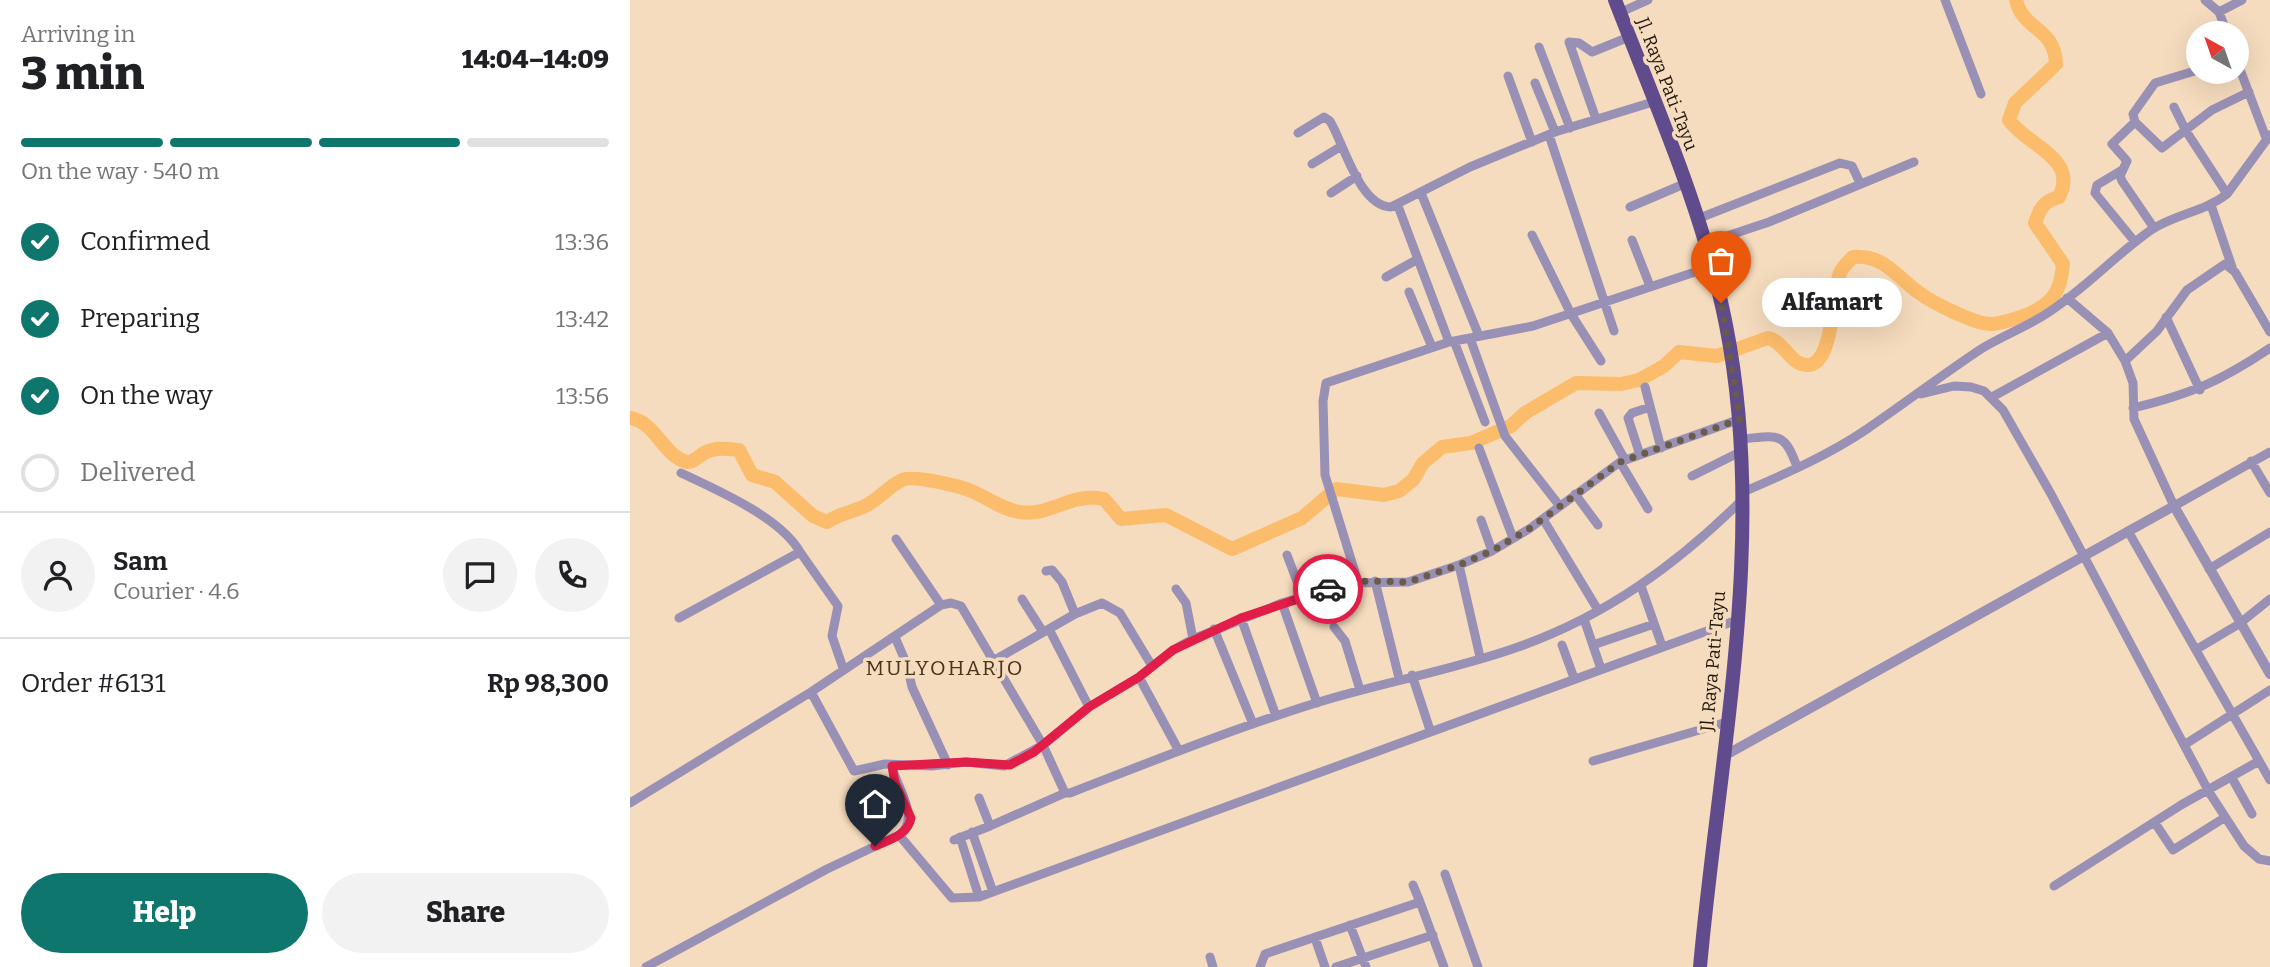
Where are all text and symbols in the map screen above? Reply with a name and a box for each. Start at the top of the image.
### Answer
street label: Jl. Raya Pati-Tayu [1631,13,1702,154]
text: Arriving in [21,20,135,48]
north arrow [2186,21,2249,84]
map controls [2186,21,2249,84]
text: 14:04–14:09 [462,44,609,75]
text: 3 min [21,46,144,101]
text: On the way · 540 m [21,157,220,185]
icon: check [21,223,59,261]
text: Confirmed [80,226,210,257]
text: 13:36 [555,228,609,256]
pin [1691,231,1751,303]
icon: bag [1702,242,1740,280]
callout: Alfamart [1763,278,1903,328]
text: Alfamart [1781,288,1883,316]
icon: check [21,300,59,338]
text: Preparing [80,303,200,334]
text: 13:42 [556,305,609,333]
icon: check [21,377,59,415]
text: On the way [80,380,213,411]
text: 13:56 [556,382,609,410]
text: Delivered [80,457,195,488]
button: person [21,538,95,612]
button: chat [443,538,517,612]
button: phone [535,538,609,612]
text: Sam [113,546,168,577]
courier [1293,554,1363,624]
icon: car [1309,570,1347,608]
text: Courier · 4.6 [113,577,240,605]
street label: Jl. Raya Pati-Tayu [1696,590,1730,733]
district label: MULYOHARJO [866,655,1024,681]
text: Order #6131 [21,668,165,699]
text: Rp 98,300 [487,668,609,699]
pin [845,774,905,846]
icon: home [856,785,894,823]
button: Help [21,873,308,953]
button: Share [322,873,609,953]

